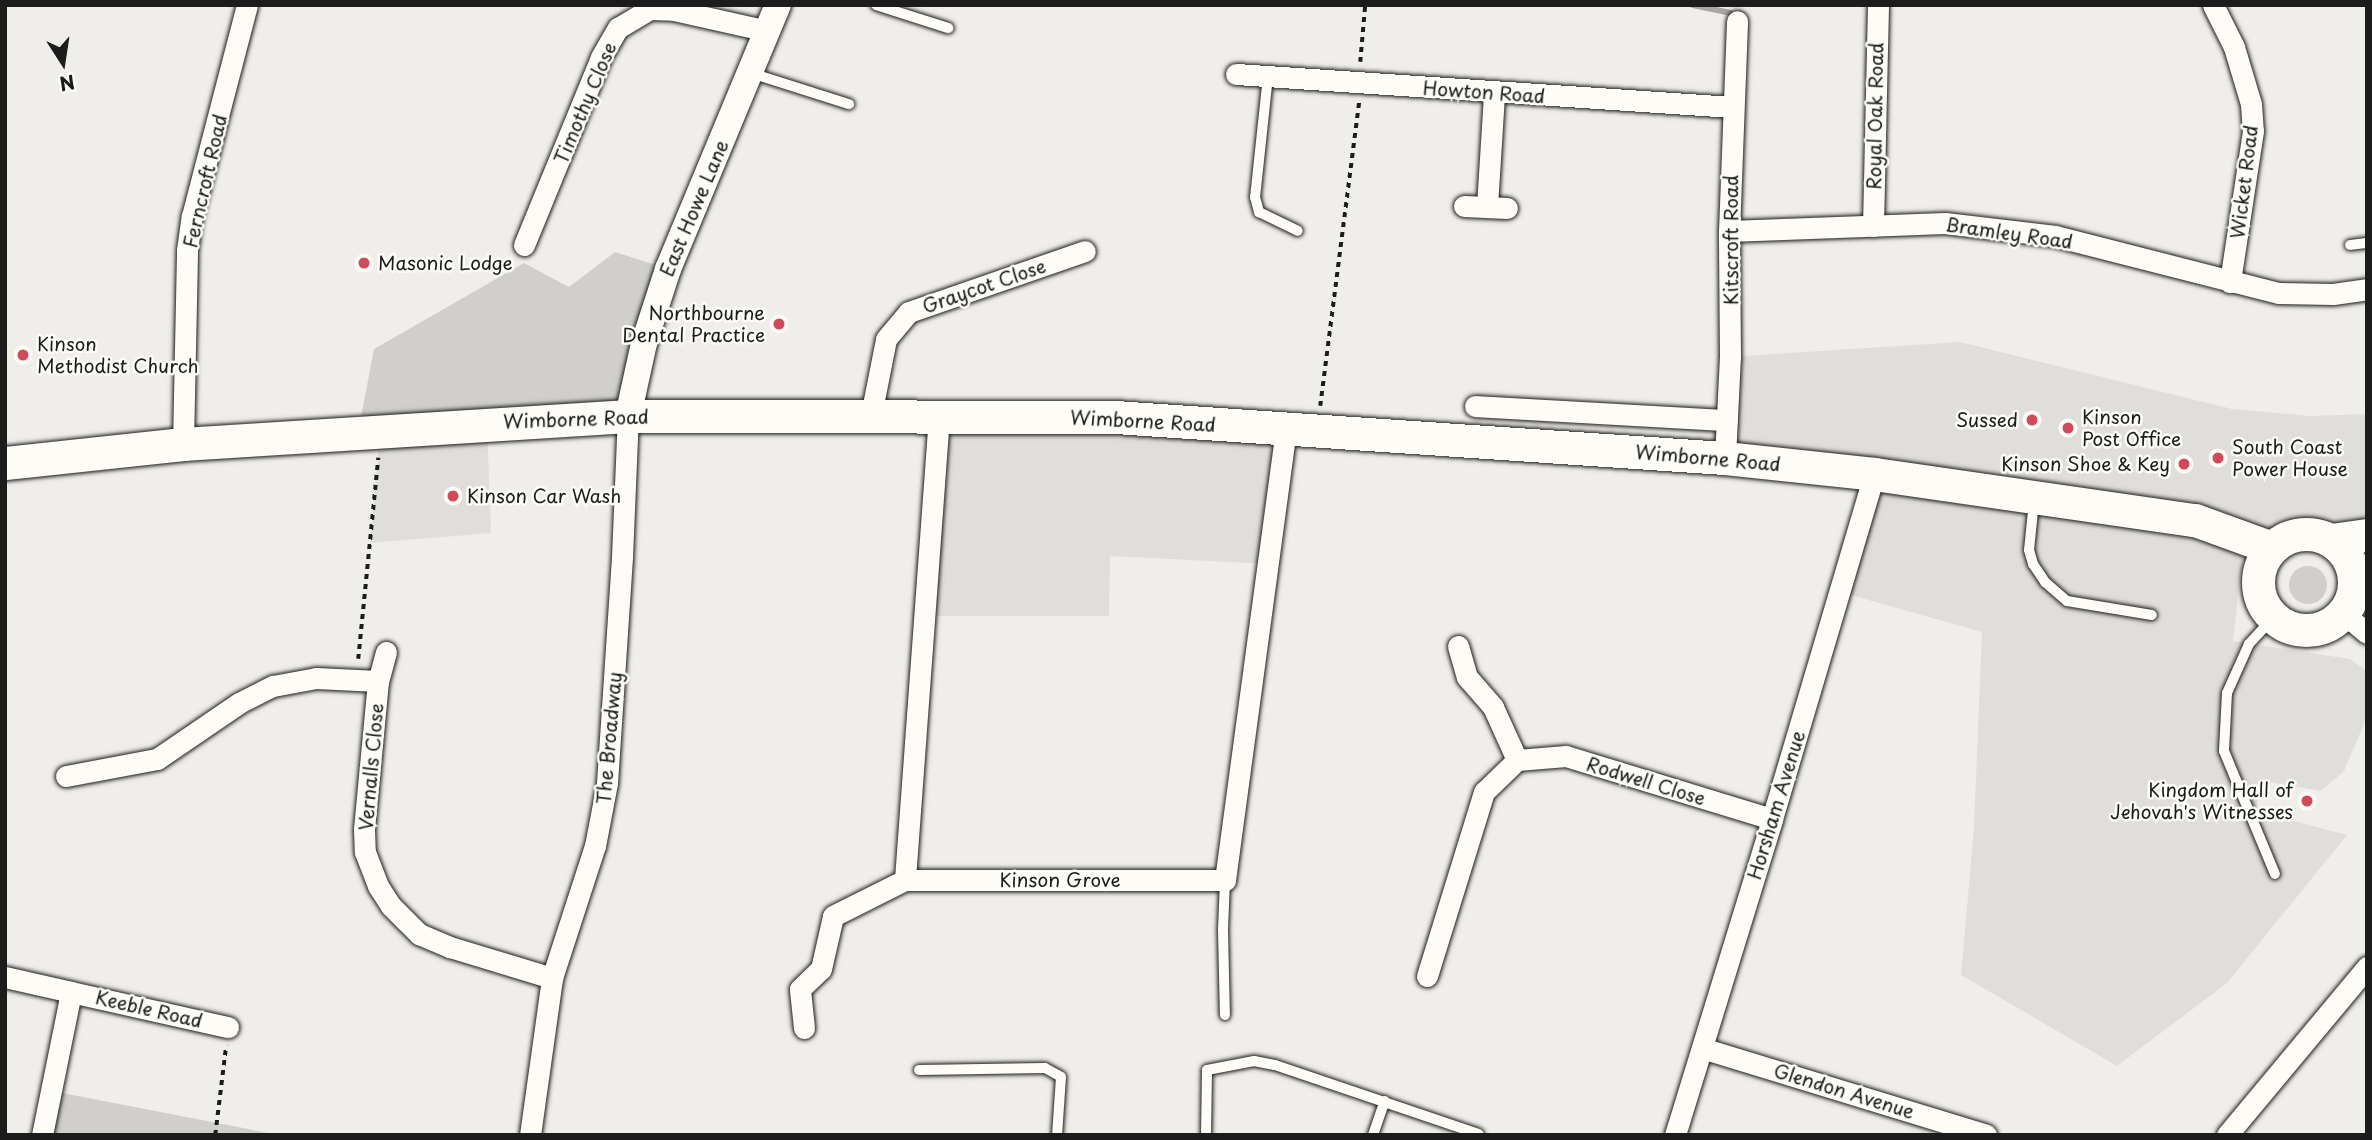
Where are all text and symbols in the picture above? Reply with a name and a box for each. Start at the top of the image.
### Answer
north arrow [28,28,98,98]
street label: Timothy Close [549,38,621,168]
street label: Royal Oak Road [1862,42,1888,190]
text: N [57,68,78,99]
street label: Howton Road [1422,76,1546,108]
street label: Ferncroft Road [178,111,232,251]
street label: Wicket Road [2226,123,2262,241]
street label: East Howe Lane [655,136,733,280]
street label: Kitscroft Road [1720,175,1742,305]
street label: Bramley Road [1943,213,2075,253]
place label: Masonic Lodge [378,252,511,274]
street label: Graycot Close [919,254,1049,318]
marker: Masonic Lodge [356,255,372,271]
place label: Northbourne Dental Practice [622,302,765,346]
marker: Northbourne Dental Practice [771,316,787,332]
place label: Kinson Methodist Church [37,333,199,377]
marker: Kinson Methodist Church [15,347,31,363]
street label: Wimborne Road [502,405,650,433]
street label: Wimborne Road [1069,406,1217,436]
place label: Kinson Post Office [2082,406,2181,450]
place label: Sussed [1956,409,2018,431]
marker: Sussed [2024,412,2040,428]
marker: Kinson Post Office [2060,420,2076,436]
place label: South Coast Power House [2232,436,2349,480]
street label: Wimborne Road [1634,440,1782,476]
marker: South Coast Power House [2210,450,2226,466]
place label: Kinson Shoe & Key [2000,453,2170,475]
marker: Kinson Shoe & Key [2176,456,2192,472]
place label: Kinson Car Wash [467,485,623,507]
marker: Kinson Car Wash [445,488,461,504]
street label: The Broadway [592,671,626,805]
street label: Vernalls Close [354,702,388,832]
street label: Horsham Avenue [1743,728,1809,882]
street label: Rodwell Close [1583,752,1709,810]
place label: Kingdom Hall of Jehovah's Witnesses [2111,779,2293,823]
marker: Kingdom Hall of Jehovah's Witnesses [2299,793,2315,809]
street label: Kinson Grove [1000,869,1120,891]
street label: Keeble Road [93,985,205,1033]
street label: Glendon Avenue [1771,1059,1917,1123]

